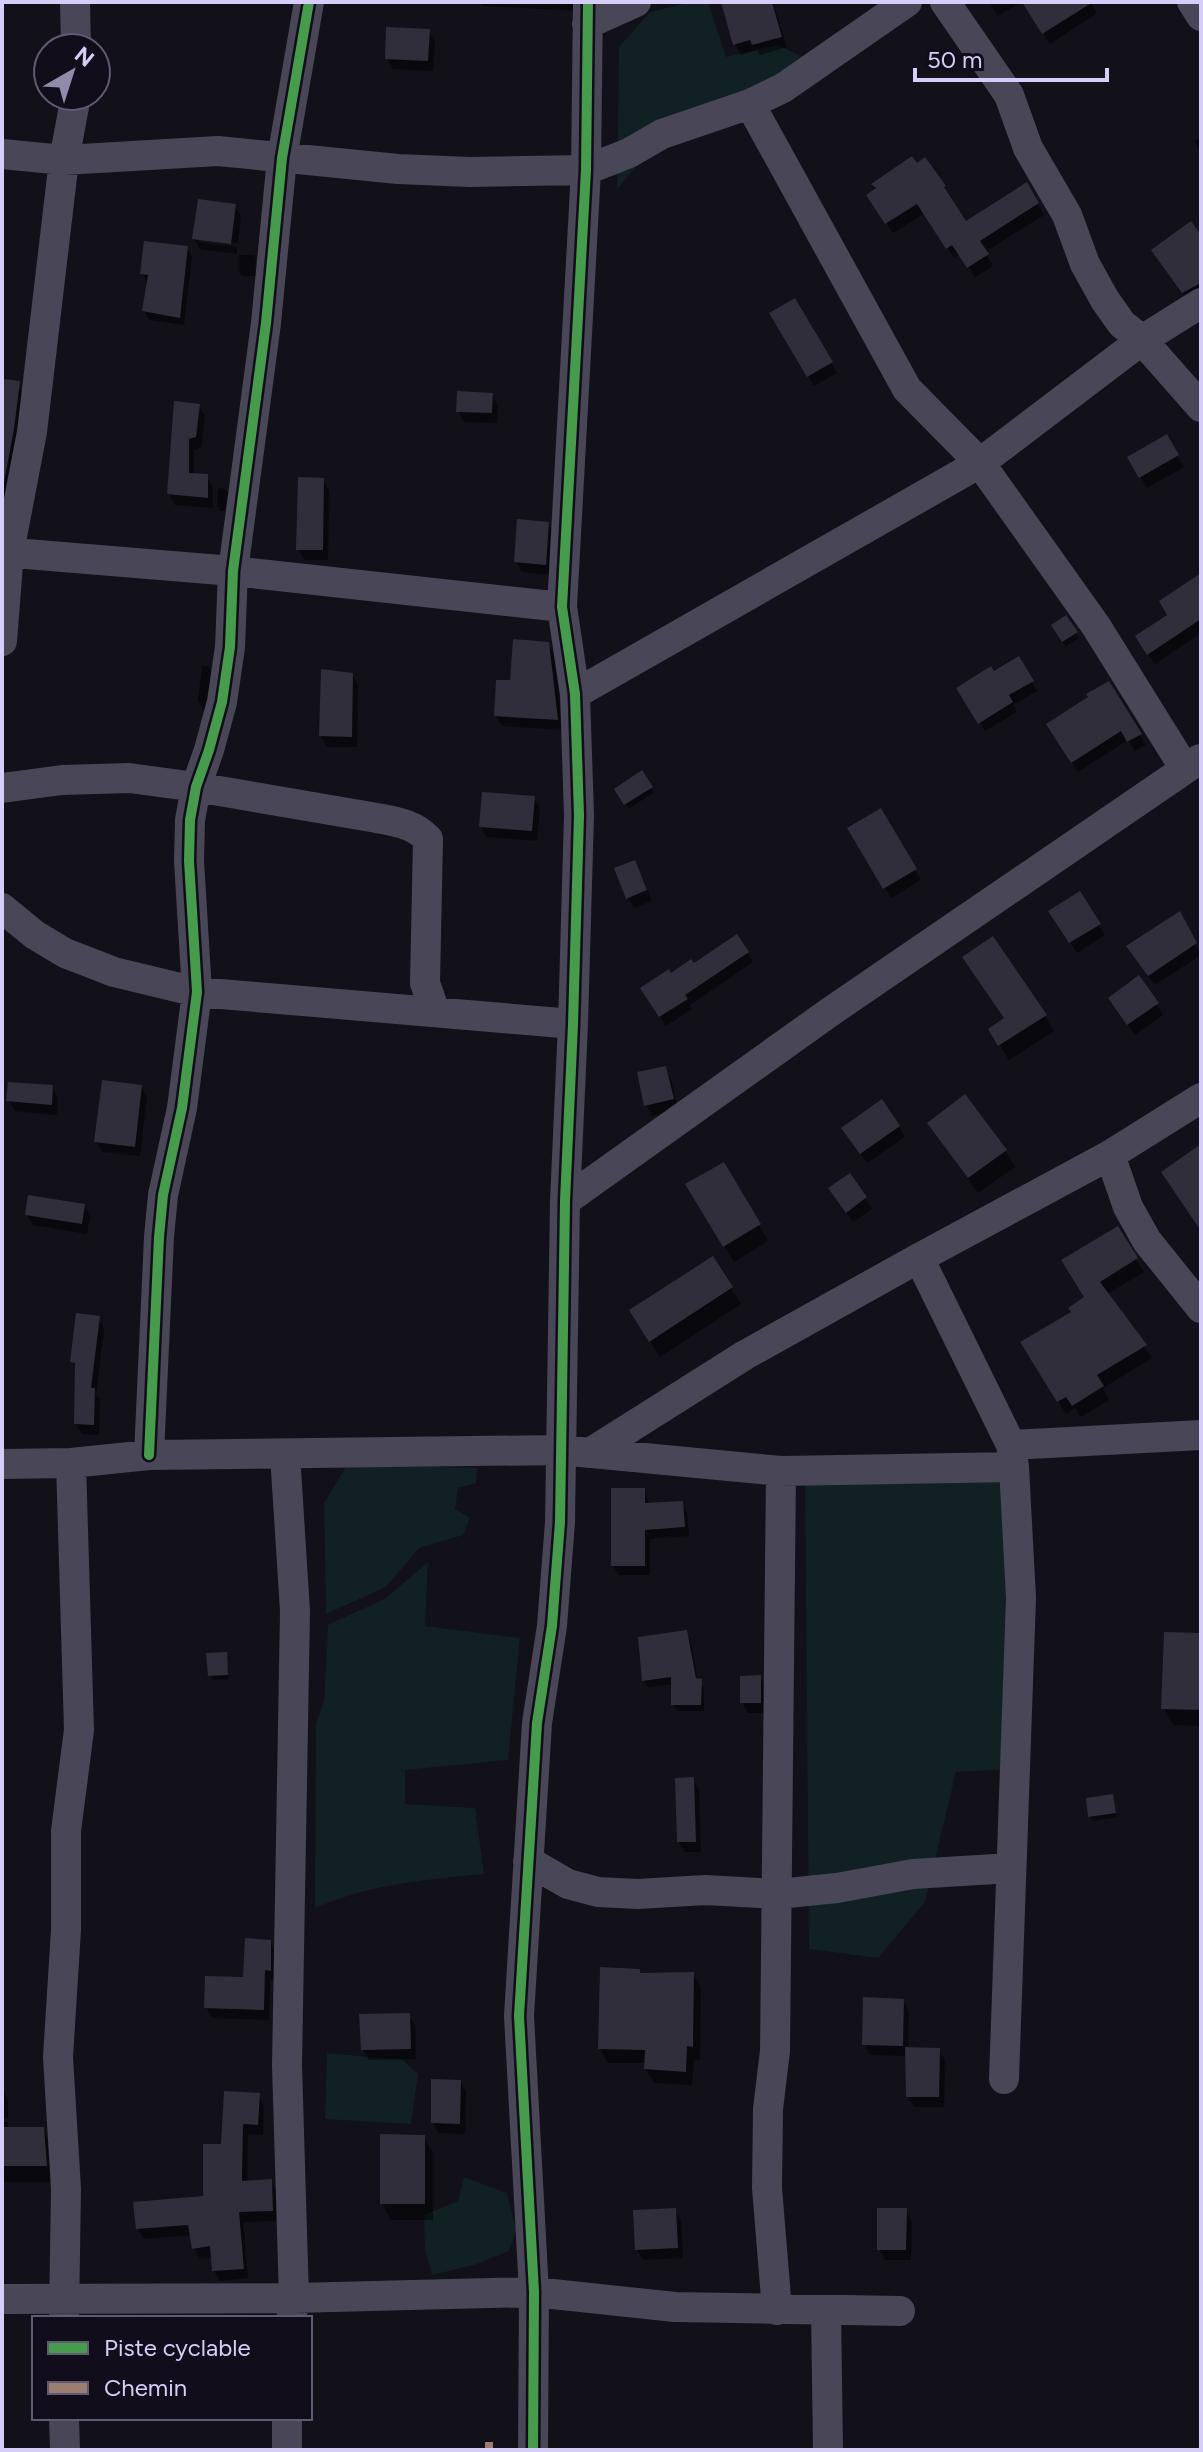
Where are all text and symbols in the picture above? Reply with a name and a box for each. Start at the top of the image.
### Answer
north arrow [32,32,112,112]
scale bar [915,32,1107,82]
text: N [69,41,99,73]
text: 50 m [927,45,983,74]
legend [32,2316,312,2420]
text: Piste cyclable [104,2333,251,2362]
text: Chemin [104,2373,187,2402]

